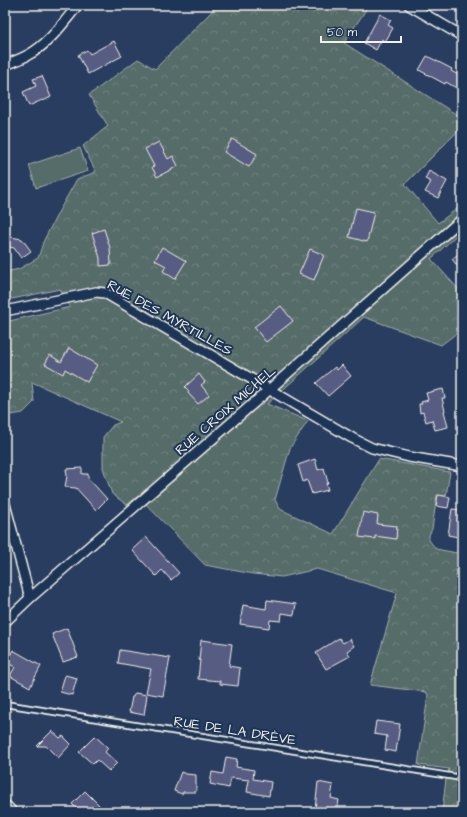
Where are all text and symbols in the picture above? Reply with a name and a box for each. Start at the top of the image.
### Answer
scale bar [321,18,401,44]
text: 50 m [327,24,358,41]
street label: RUE DES MYRTILLES [103,275,236,361]
street label: RUE CROIX MICHEL [171,361,280,460]
street label: RUE DE LA DRÈVE [172,711,298,751]

